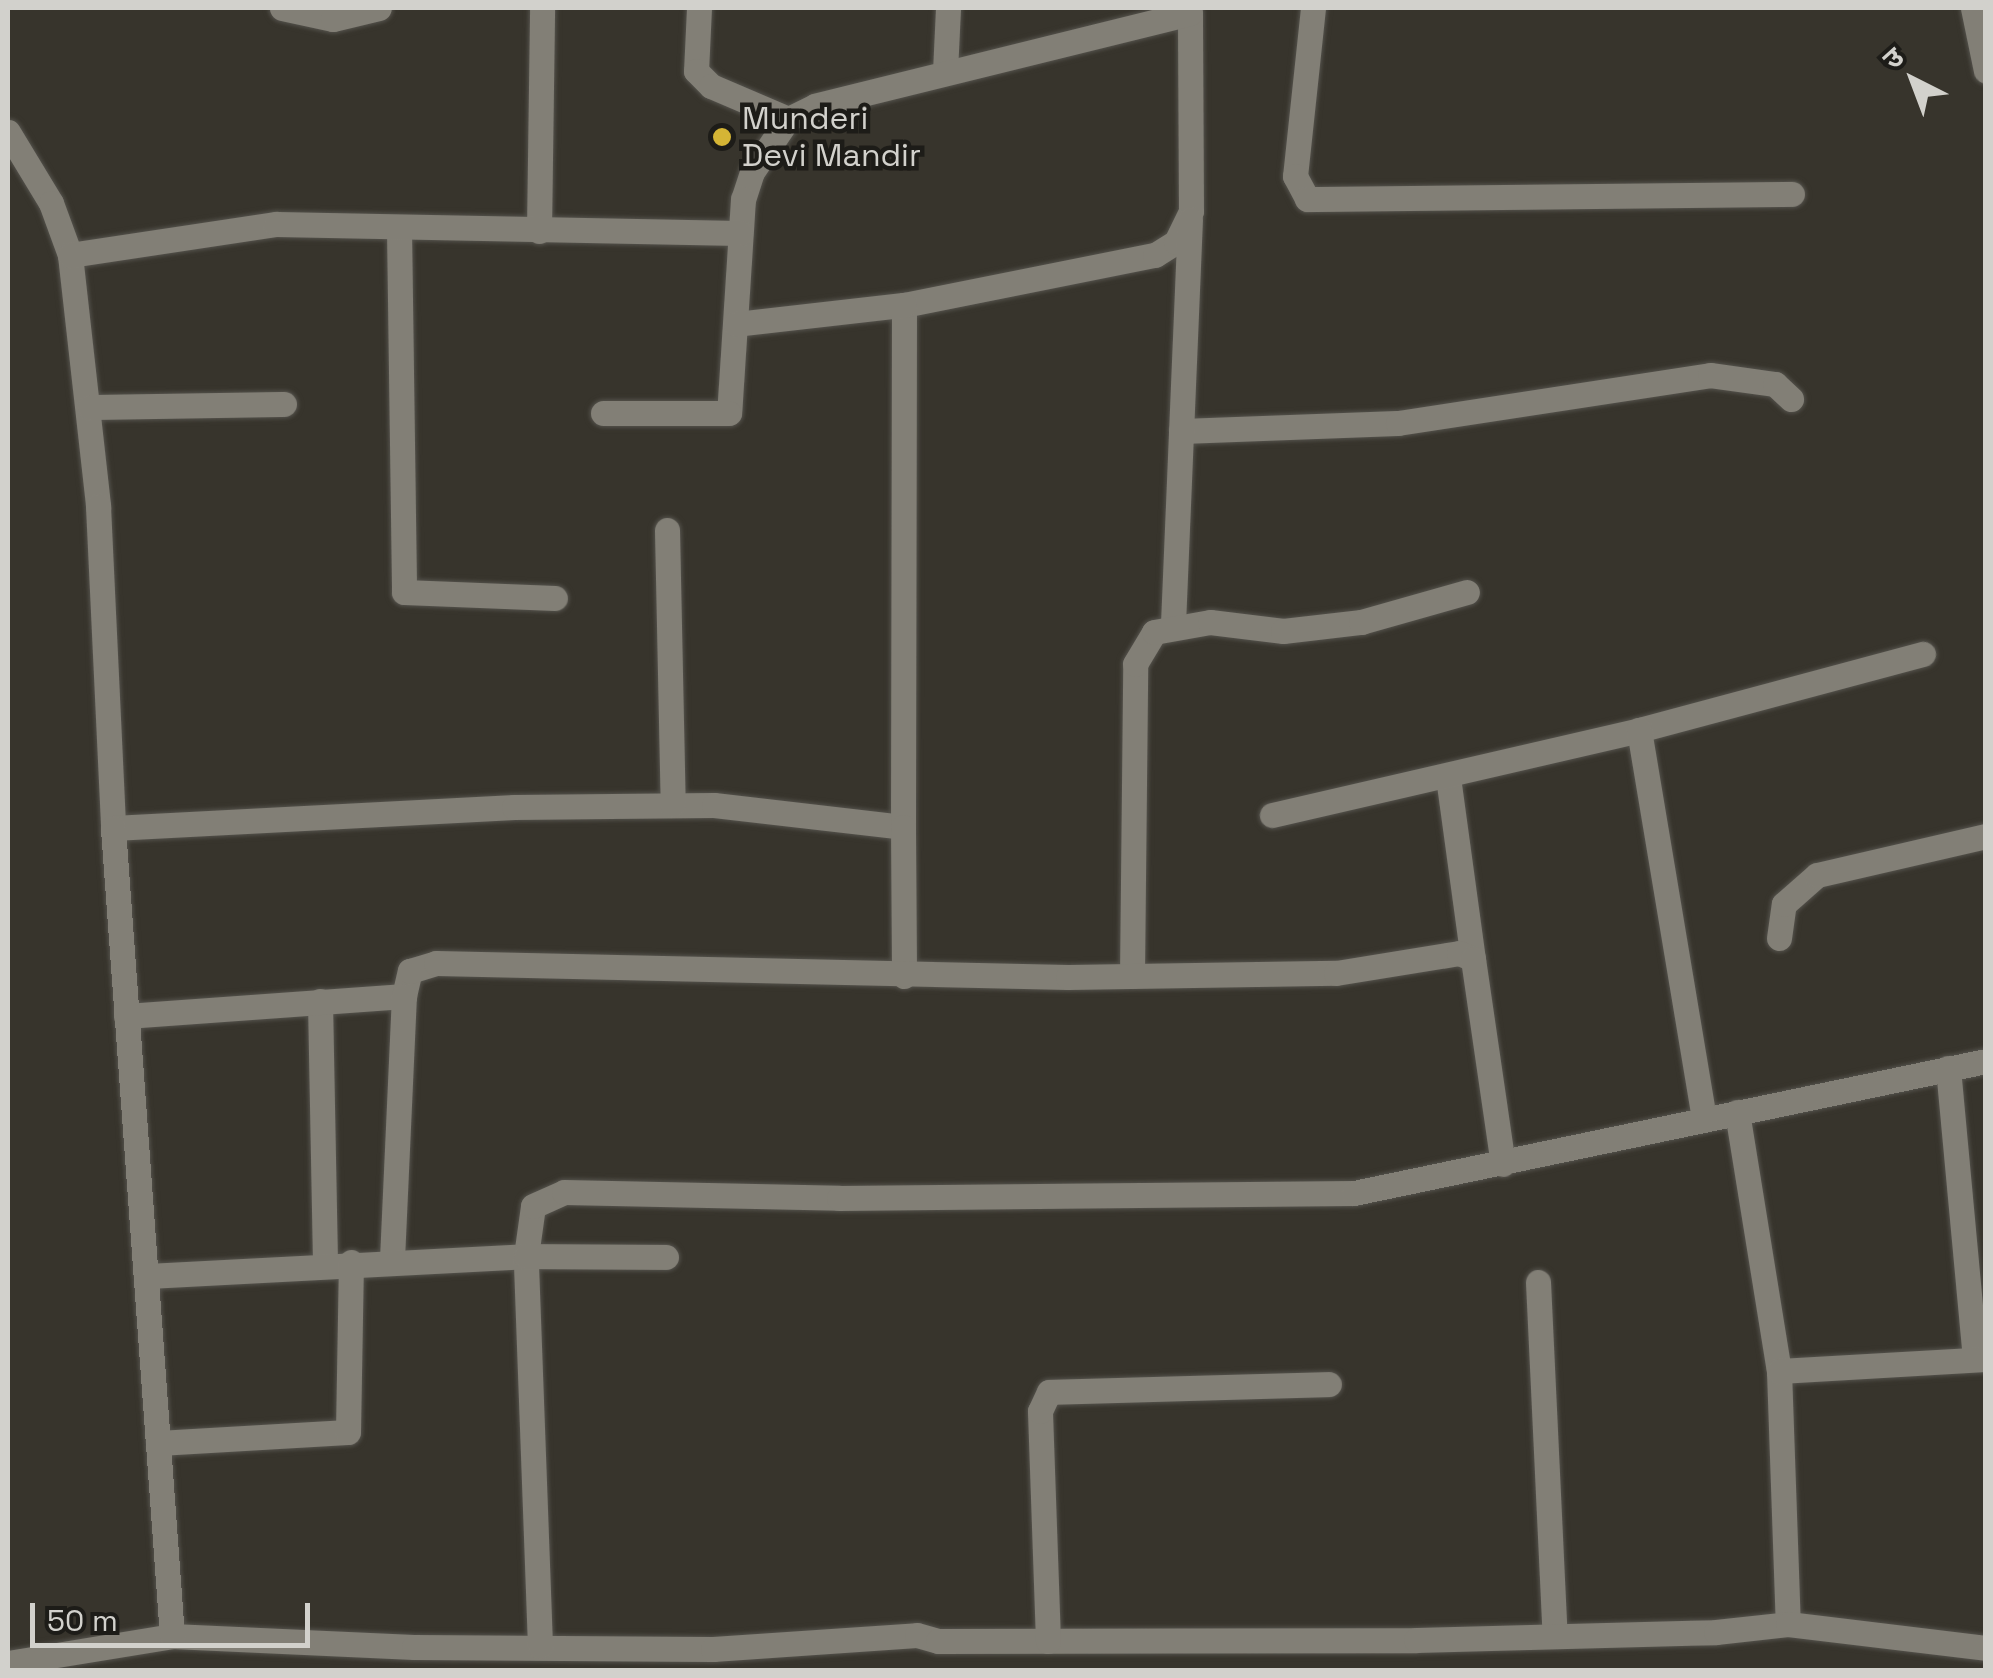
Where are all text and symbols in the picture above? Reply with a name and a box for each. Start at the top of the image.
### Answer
north arrow [1863,30,1963,130]
text: उ [1875,39,1911,77]
place label: Munderi Devi Mandir [742,100,921,175]
marker: Munderi Devi Mandir [711,126,733,148]
scale bar [35,1583,315,1645]
text: 50 m [47,1601,118,1640]

